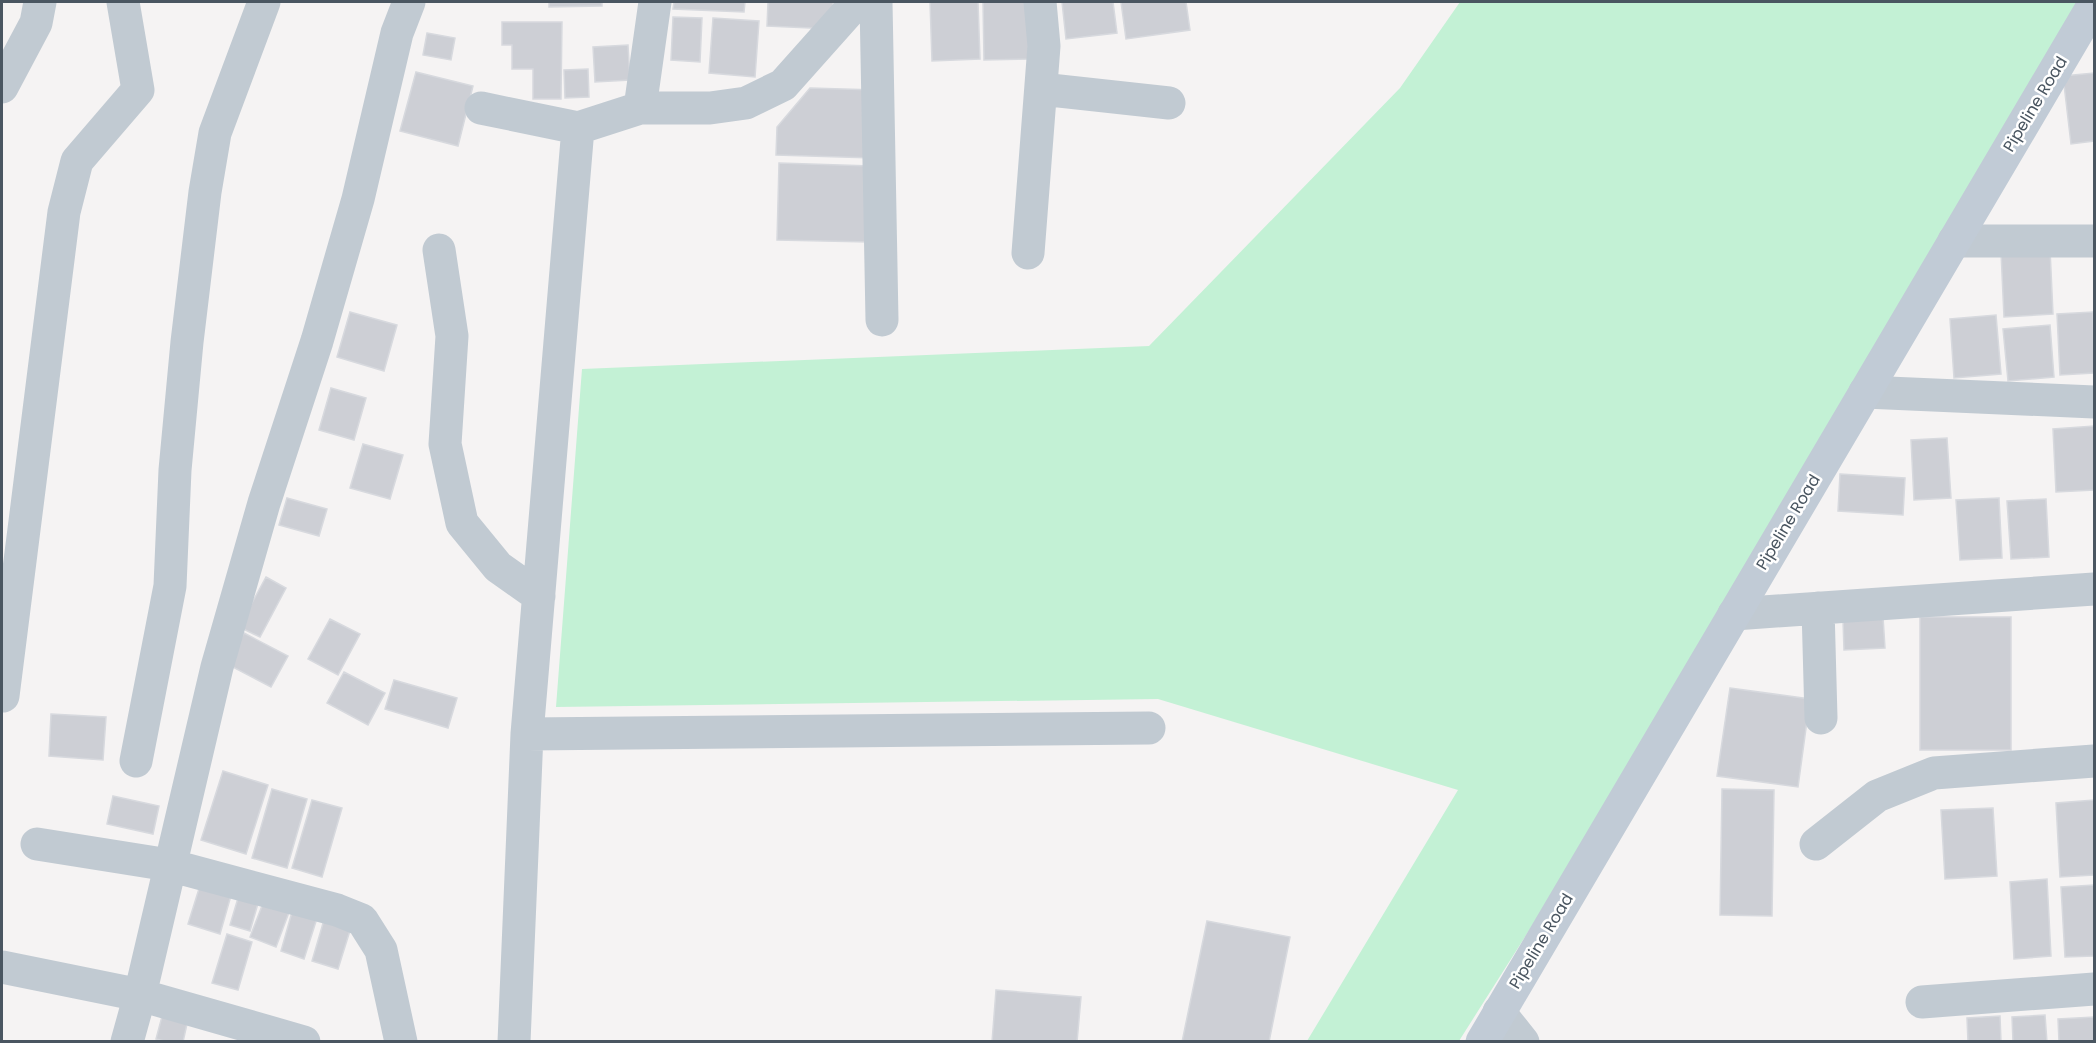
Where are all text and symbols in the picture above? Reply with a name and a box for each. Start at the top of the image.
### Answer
street label: Pipeline Road [1997,52,2073,156]
street label: Pipeline Road [1750,470,1826,574]
street label: Pipeline Road [1503,889,1579,993]

